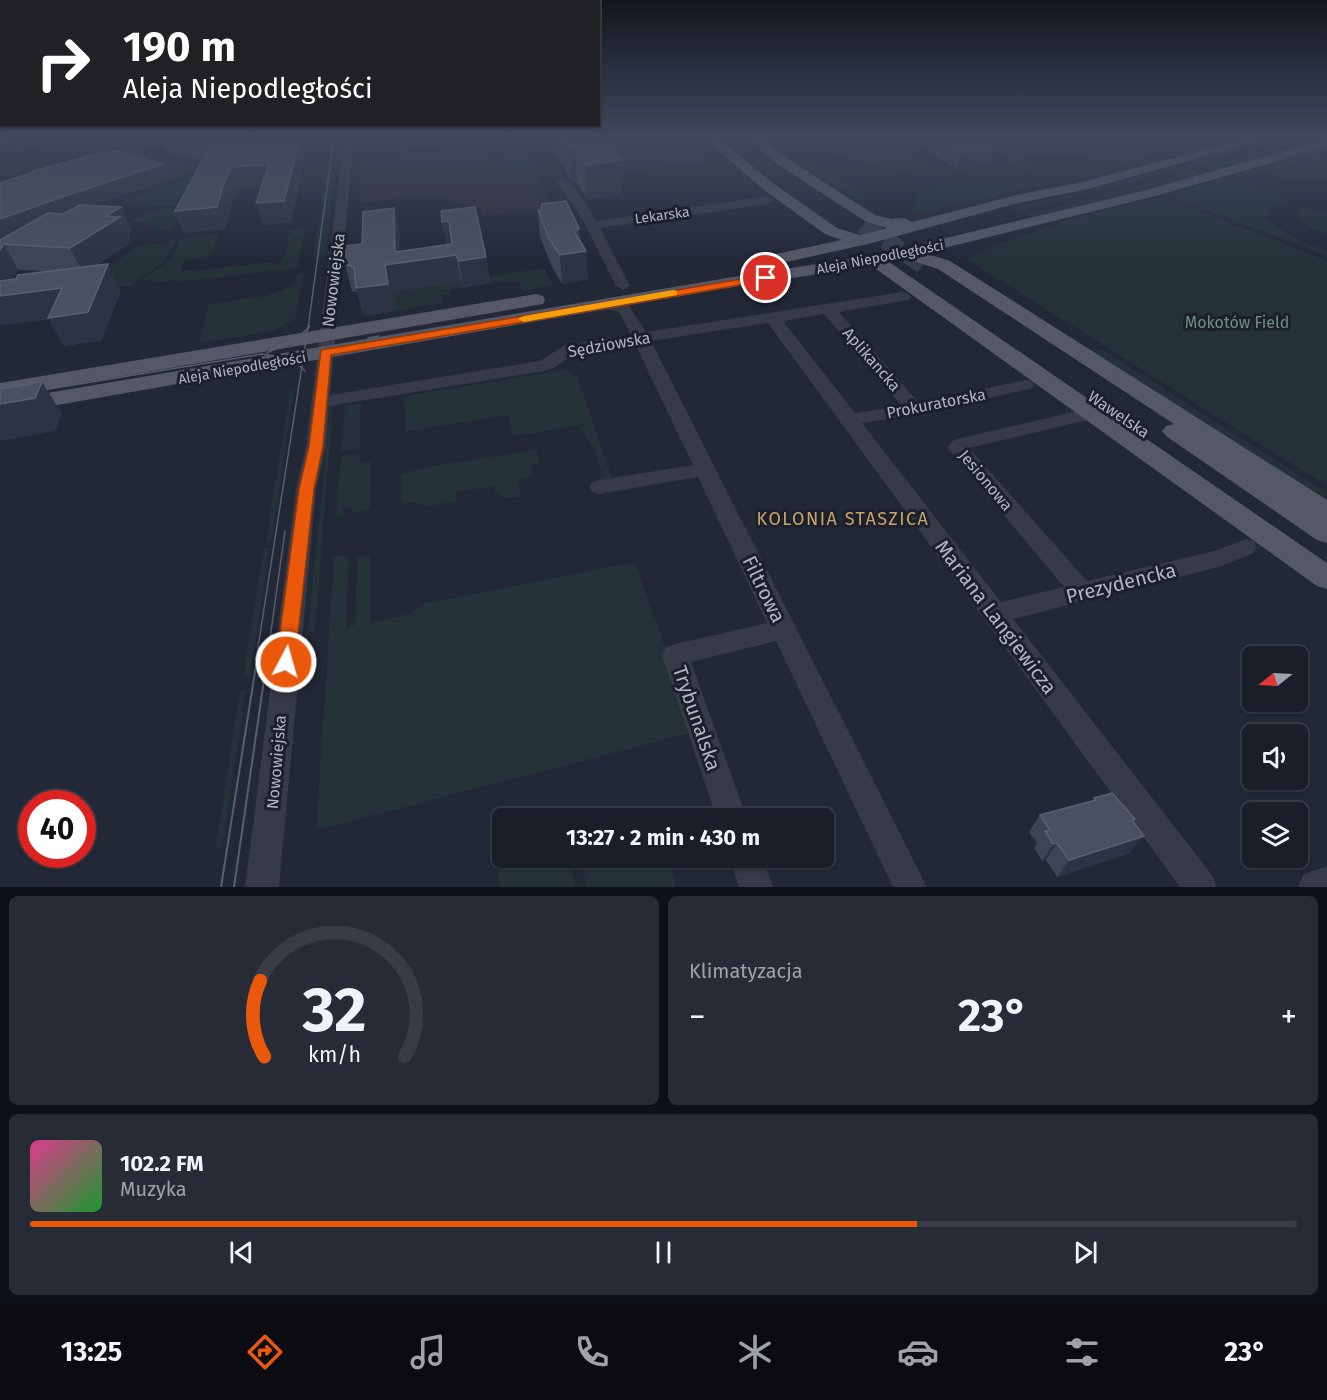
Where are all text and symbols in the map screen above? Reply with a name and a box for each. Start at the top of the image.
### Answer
text: 190 m [123,22,236,72]
icon: right [24,24,102,102]
text: Aleja Niepodległości [123,73,373,105]
street label: Lekarska [634,203,691,228]
street label: Nowowiejska [318,232,349,328]
street label: Aleja Niepodległości [815,237,945,278]
pin [740,252,791,303]
icon: arrive [749,261,782,294]
park label: Mokotów Field [1185,313,1289,332]
street label: Aplikancka [839,324,904,395]
street label: Sędziowska [566,328,652,361]
street label: Aleja Niepodległości [177,349,307,388]
street label: Prokuratorska [885,385,987,422]
street label: Wawelska [1084,387,1153,442]
street label: Jesionowa [955,446,1017,515]
district label: KOLONIA STASZICA [757,508,929,530]
street label: Mariana Langiewicza [930,535,1062,699]
street label: Filtrowa [738,552,790,626]
street label: Prezydencka [1063,558,1179,608]
position arrow [254,630,318,694]
north arrow [1242,646,1308,712]
map controls [1242,646,1308,868]
street label: Trybunalska [668,662,726,774]
street label: Nowowiejska [263,714,290,810]
button: sound [1242,724,1308,790]
speed limit sign: 40 [18,790,96,868]
button: layers [1242,802,1308,868]
text: 13:27 · 2 min · 430 m [566,824,760,851]
text: Klimatyzacja [689,959,803,983]
text: 32 [301,973,366,1048]
text: 23° [958,989,1028,1043]
text: − [689,997,706,1037]
text: + [1281,997,1297,1037]
text: km/h [307,1043,361,1069]
text: 102.2 FM [120,1150,204,1177]
text: Muzyka [120,1177,187,1201]
icon: previous [225,1236,258,1269]
icon: pause [647,1236,680,1269]
icon: next [1069,1236,1102,1269]
icon: directions [244,1331,286,1373]
icon: music [407,1331,449,1373]
icon: phone [571,1331,613,1373]
icon: climate [734,1331,776,1373]
icon: car [897,1331,939,1373]
icon: filters [1061,1331,1103,1373]
text: 13:25 [61,1336,122,1368]
text: 23° [1224,1336,1266,1368]

